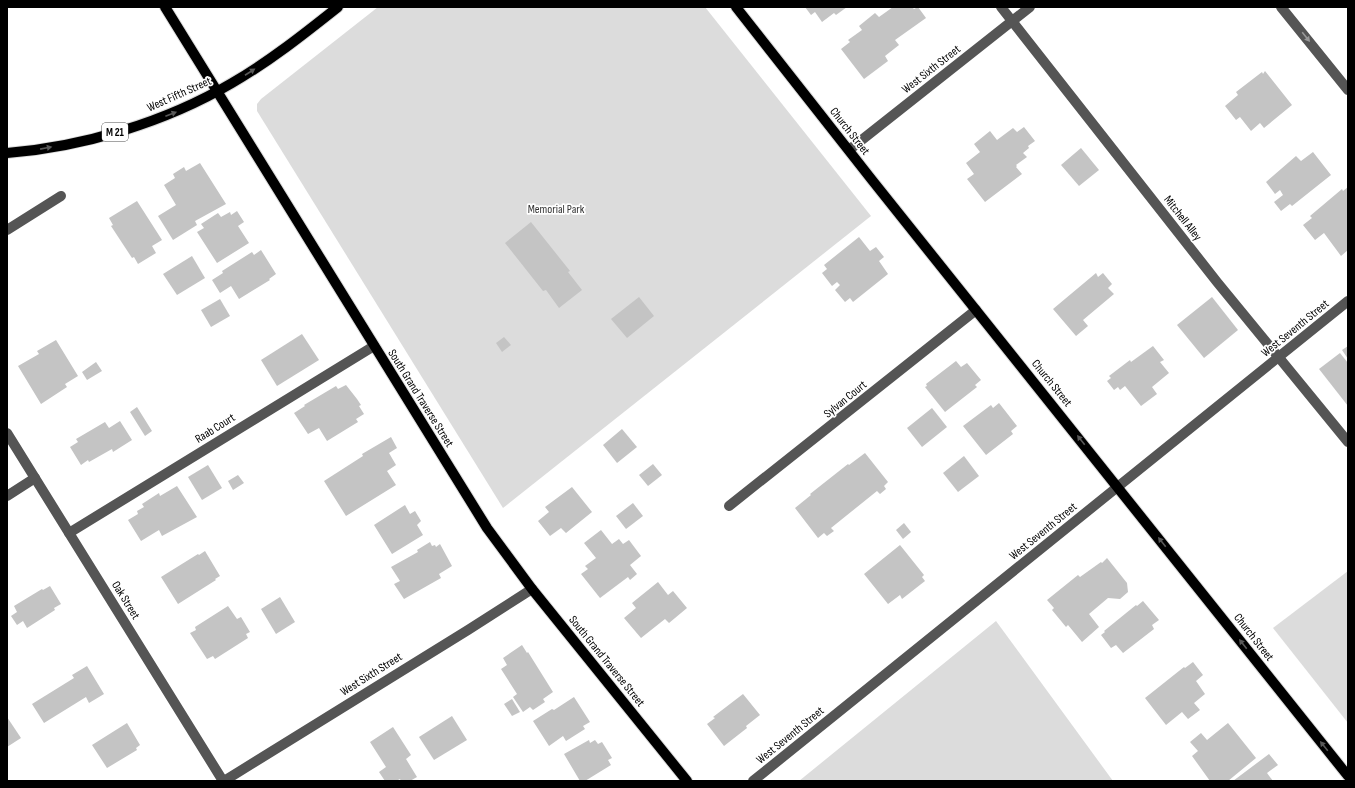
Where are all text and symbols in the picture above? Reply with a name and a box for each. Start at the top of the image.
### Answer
one-way arrow [1301,32,1310,43]
street label: West Sixth Street [899,42,964,97]
one-way arrow [245,68,255,76]
street label: West Fifth Street [145,73,214,115]
street label: Church Street [826,104,873,158]
one-way arrow [165,110,177,116]
road number: M 21 [102,123,128,141]
one-way arrow [40,145,52,151]
street label: Mitchell Alley [1160,193,1205,244]
park label: Memorial Park [528,202,585,217]
street label: West Seventh Street [1258,296,1332,360]
street label: South Grand Traverse Street [384,347,457,450]
street label: Church Street [1028,357,1075,410]
street label: Sylvan Court [821,377,870,421]
street label: Raab Court [192,410,238,447]
one-way arrow [1076,435,1085,446]
street label: West Seventh Street [1006,499,1080,563]
one-way arrow [1157,537,1166,548]
street label: Oak Street [108,578,143,622]
street label: Church Street [1230,610,1277,664]
street label: South Grand Traverse Street [565,613,648,710]
one-way arrow [1238,638,1247,649]
street label: West Sixth Street [338,649,405,699]
street label: West Seventh Street [753,703,827,767]
one-way arrow [1319,740,1328,751]

